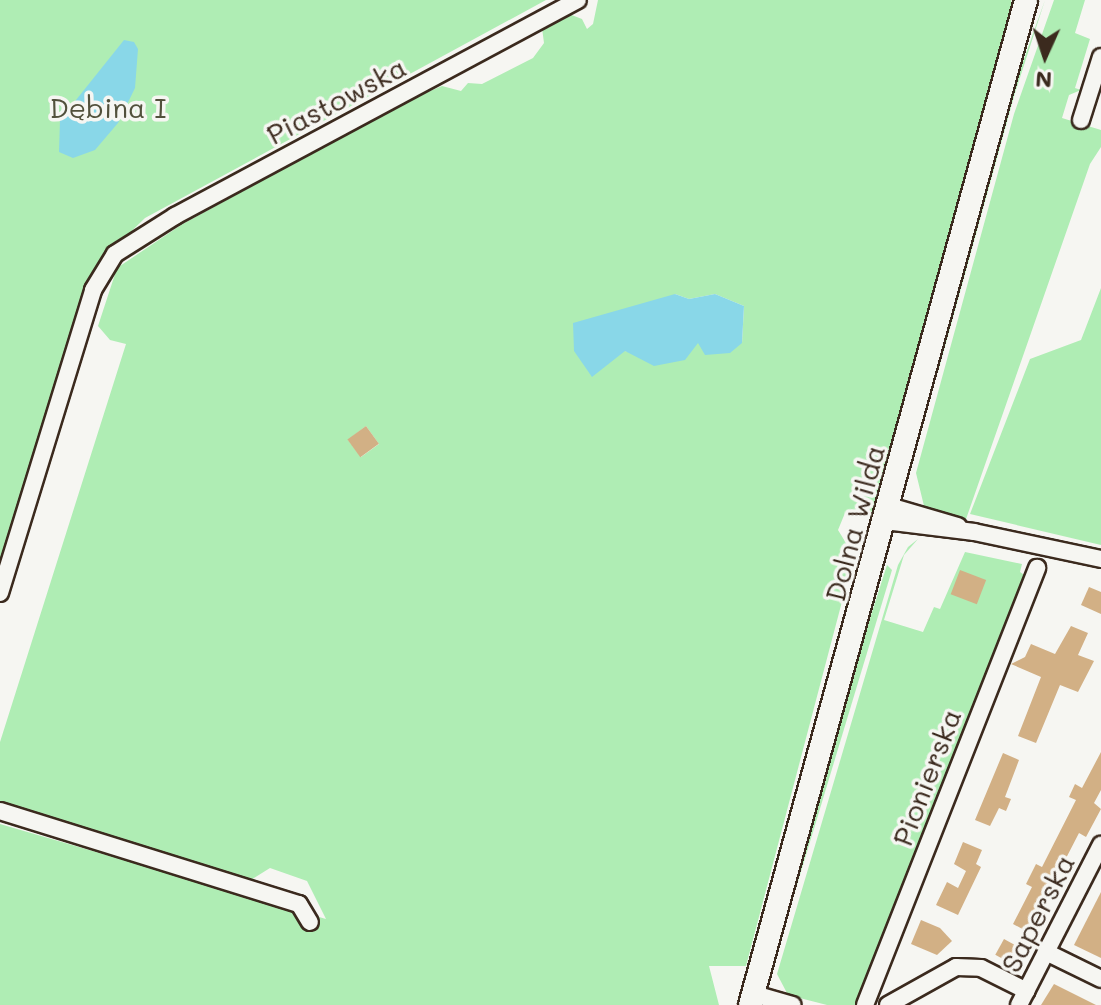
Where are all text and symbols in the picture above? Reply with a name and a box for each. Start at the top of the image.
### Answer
north arrow [1005,16,1085,96]
street label: Piastowska [260,49,412,151]
text: N [1035,66,1053,95]
park label: Dębina I [49,90,167,124]
street label: Dolna Wilda [817,441,891,605]
street label: Pionierska [885,704,967,850]
street label: Saperska [993,848,1081,978]

